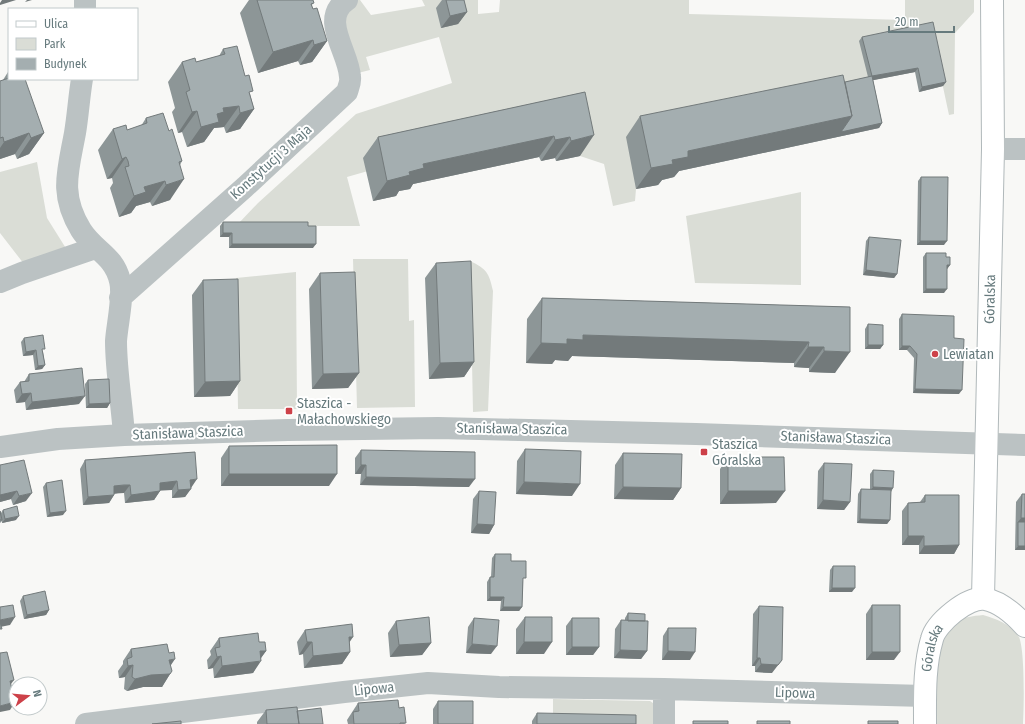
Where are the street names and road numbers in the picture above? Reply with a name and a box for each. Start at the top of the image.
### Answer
street label: Konstytucji 3 Maja [227,121,315,203]
street label: Góralska [981,274,999,324]
street label: Stanisława Staszica [456,420,568,438]
street label: Stanisława Staszica [132,423,244,443]
street label: Stanisława Staszica [780,428,892,448]
street label: Góralska [918,620,947,673]
street label: Lipowa [353,678,395,700]
street label: Lipowa [775,684,816,702]

